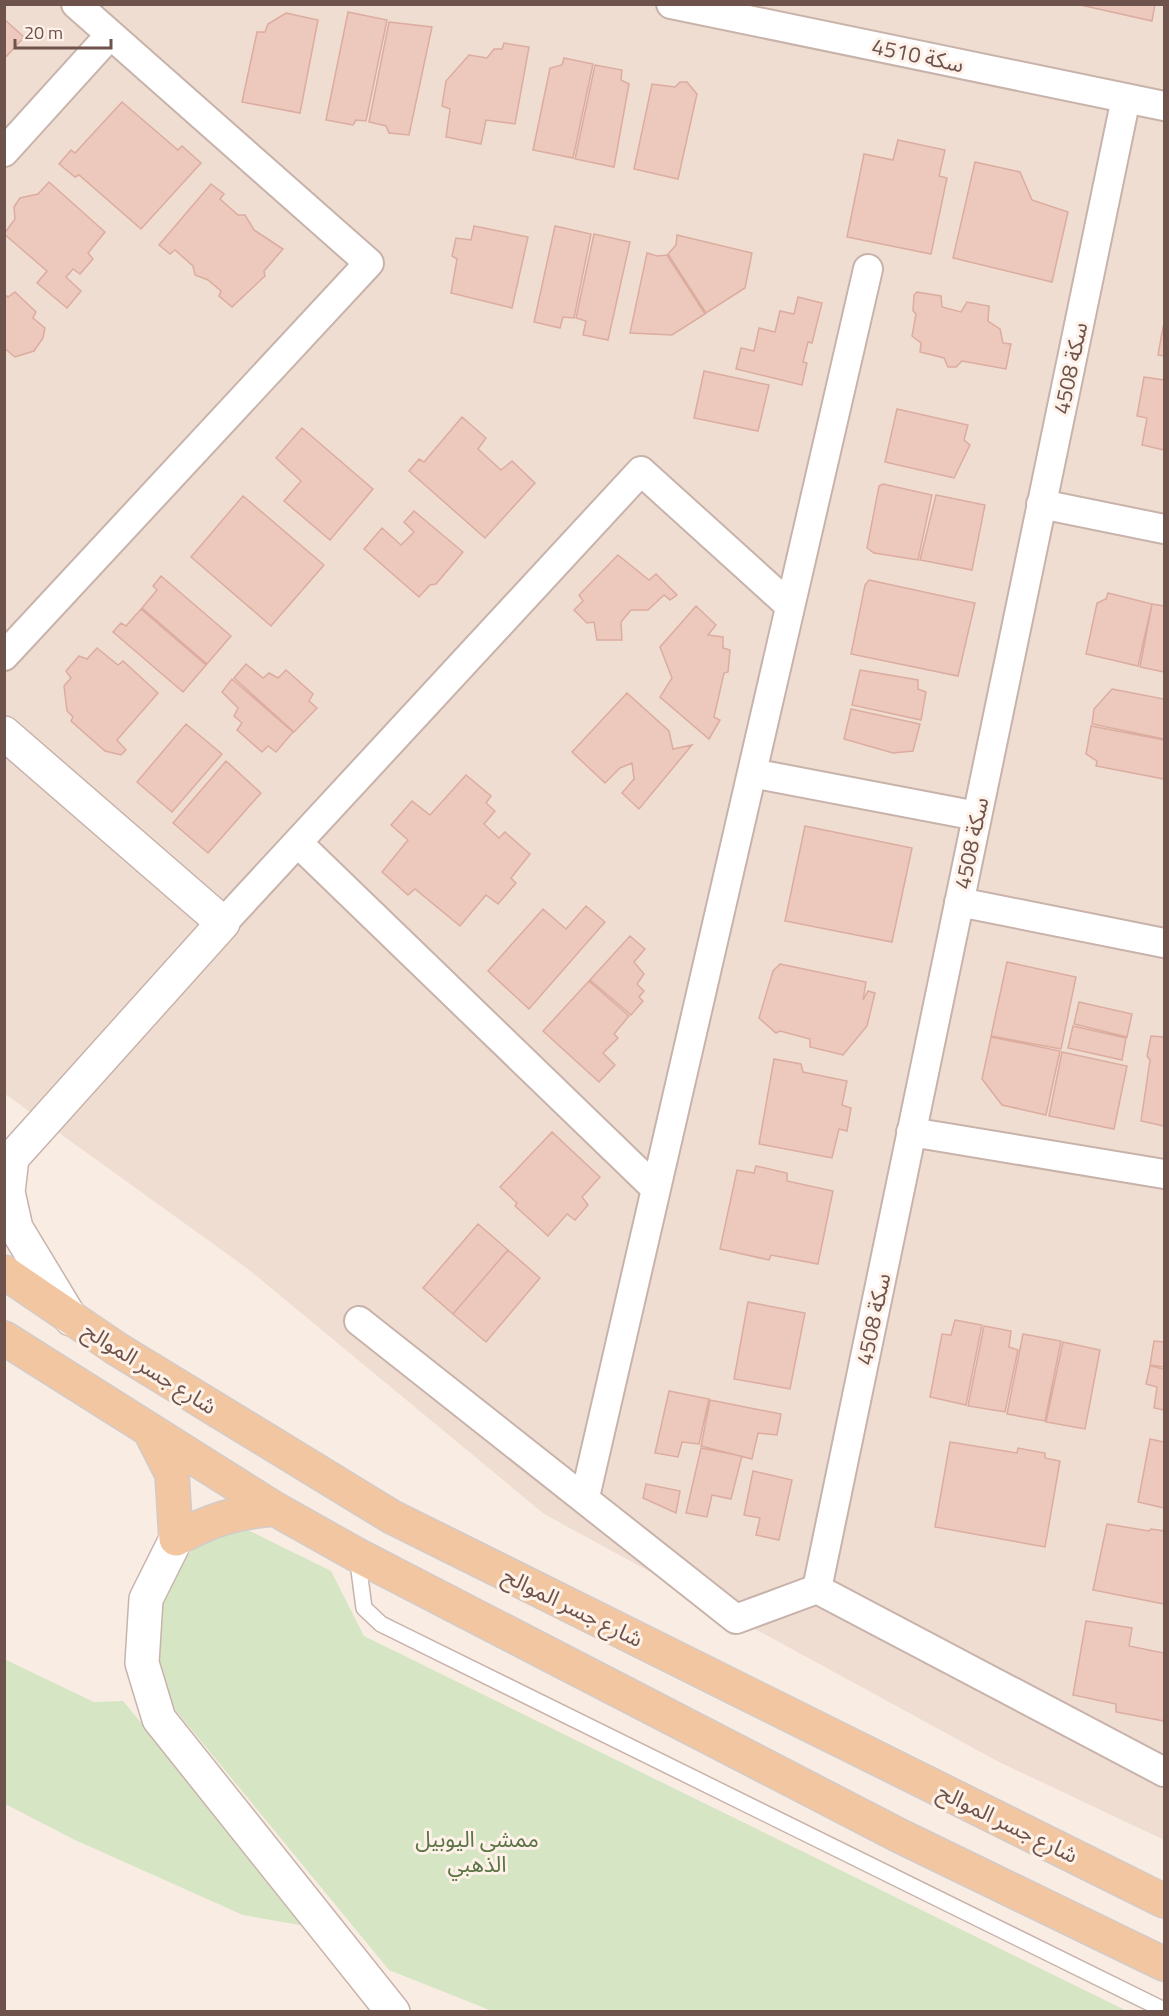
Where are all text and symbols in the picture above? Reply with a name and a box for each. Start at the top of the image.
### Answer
scale bar [15,12,111,50]
text: 20 m [24,19,63,46]
street label: سكة 4510 [869,29,967,81]
street label: سكة 4508 [1044,319,1096,417]
street label: سكة 4508 [945,794,997,892]
street label: سكة 4508 [847,1270,899,1368]
street label: شارع جسر الموالح [76,1313,224,1423]
street label: شارع جسر الموالح [497,1558,649,1656]
street label: شارع جسر الموالح [932,1774,1084,1872]
park label: ممشى اليوبيل الذهبي [415,1822,539,1881]

